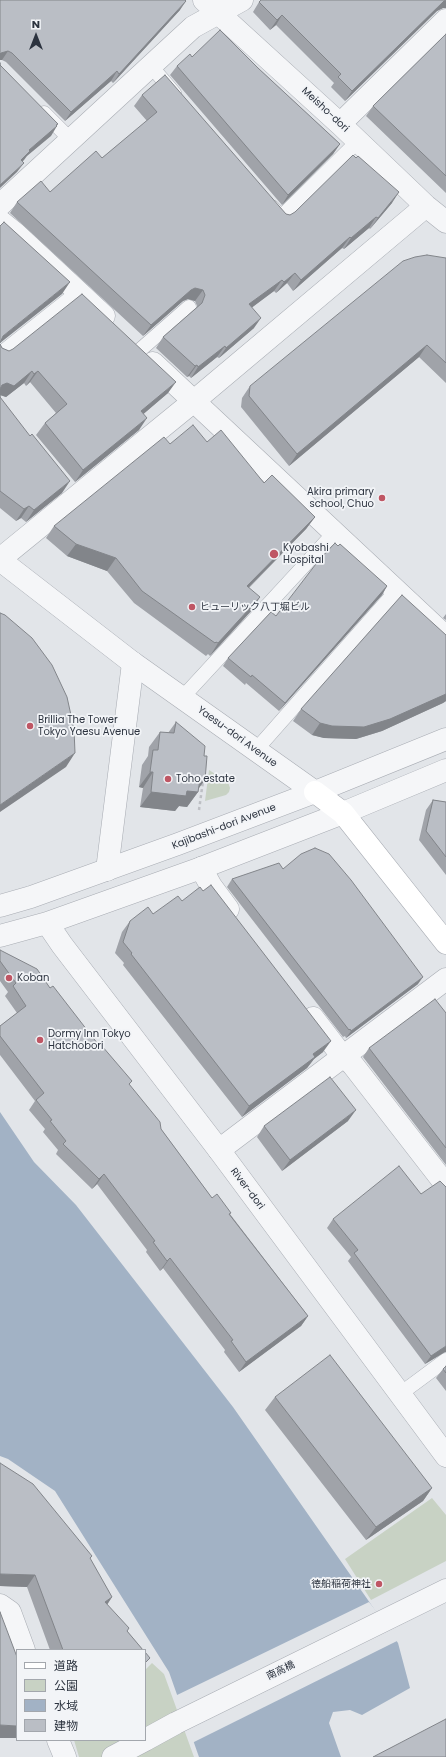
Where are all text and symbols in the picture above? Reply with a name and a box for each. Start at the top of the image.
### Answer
north arrow [16,16,56,56]
text: N [32,16,40,32]
street label: Meisho-dori [299,85,351,135]
place label: Akira primary school, Chuo [307,486,374,510]
marker: Akira primary school, Chuo [377,493,387,503]
place label: Kyobashi Hospital [283,542,329,566]
marker: Kyobashi Hospital [268,548,280,560]
place label: ヒューリック八丁堀ビル [200,601,310,613]
marker: ヒューリック八丁堀ビル [187,602,197,612]
street label: Yaesu-dori Avenue [195,704,279,770]
place label: Brillia The Tower Tokyo Yaesu Avenue [38,714,140,738]
marker: Brillia The Tower Tokyo Yaesu Avenue [25,721,35,731]
place label: Toho estate [176,773,235,785]
marker: Toho estate [163,774,173,784]
street label: Kajibashi-dori Avenue [170,802,278,852]
place label: Koban [17,972,49,984]
marker: Koban [4,973,14,983]
place label: Dormy Inn Tokyo Hatchobori [48,1028,131,1052]
marker: Dormy Inn Tokyo Hatchobori [35,1035,45,1045]
street label: River-dori [227,1166,267,1212]
place label: 徳船稲荷神社 [311,1578,371,1590]
marker: 徳船稲荷神社 [374,1579,384,1589]
legend [16,1649,146,1741]
text: 道路 [54,1657,78,1674]
street label: 南高橋 [265,1659,297,1683]
text: 公園 [54,1677,78,1694]
text: 水域 [54,1697,78,1714]
text: 建物 [54,1717,78,1734]

